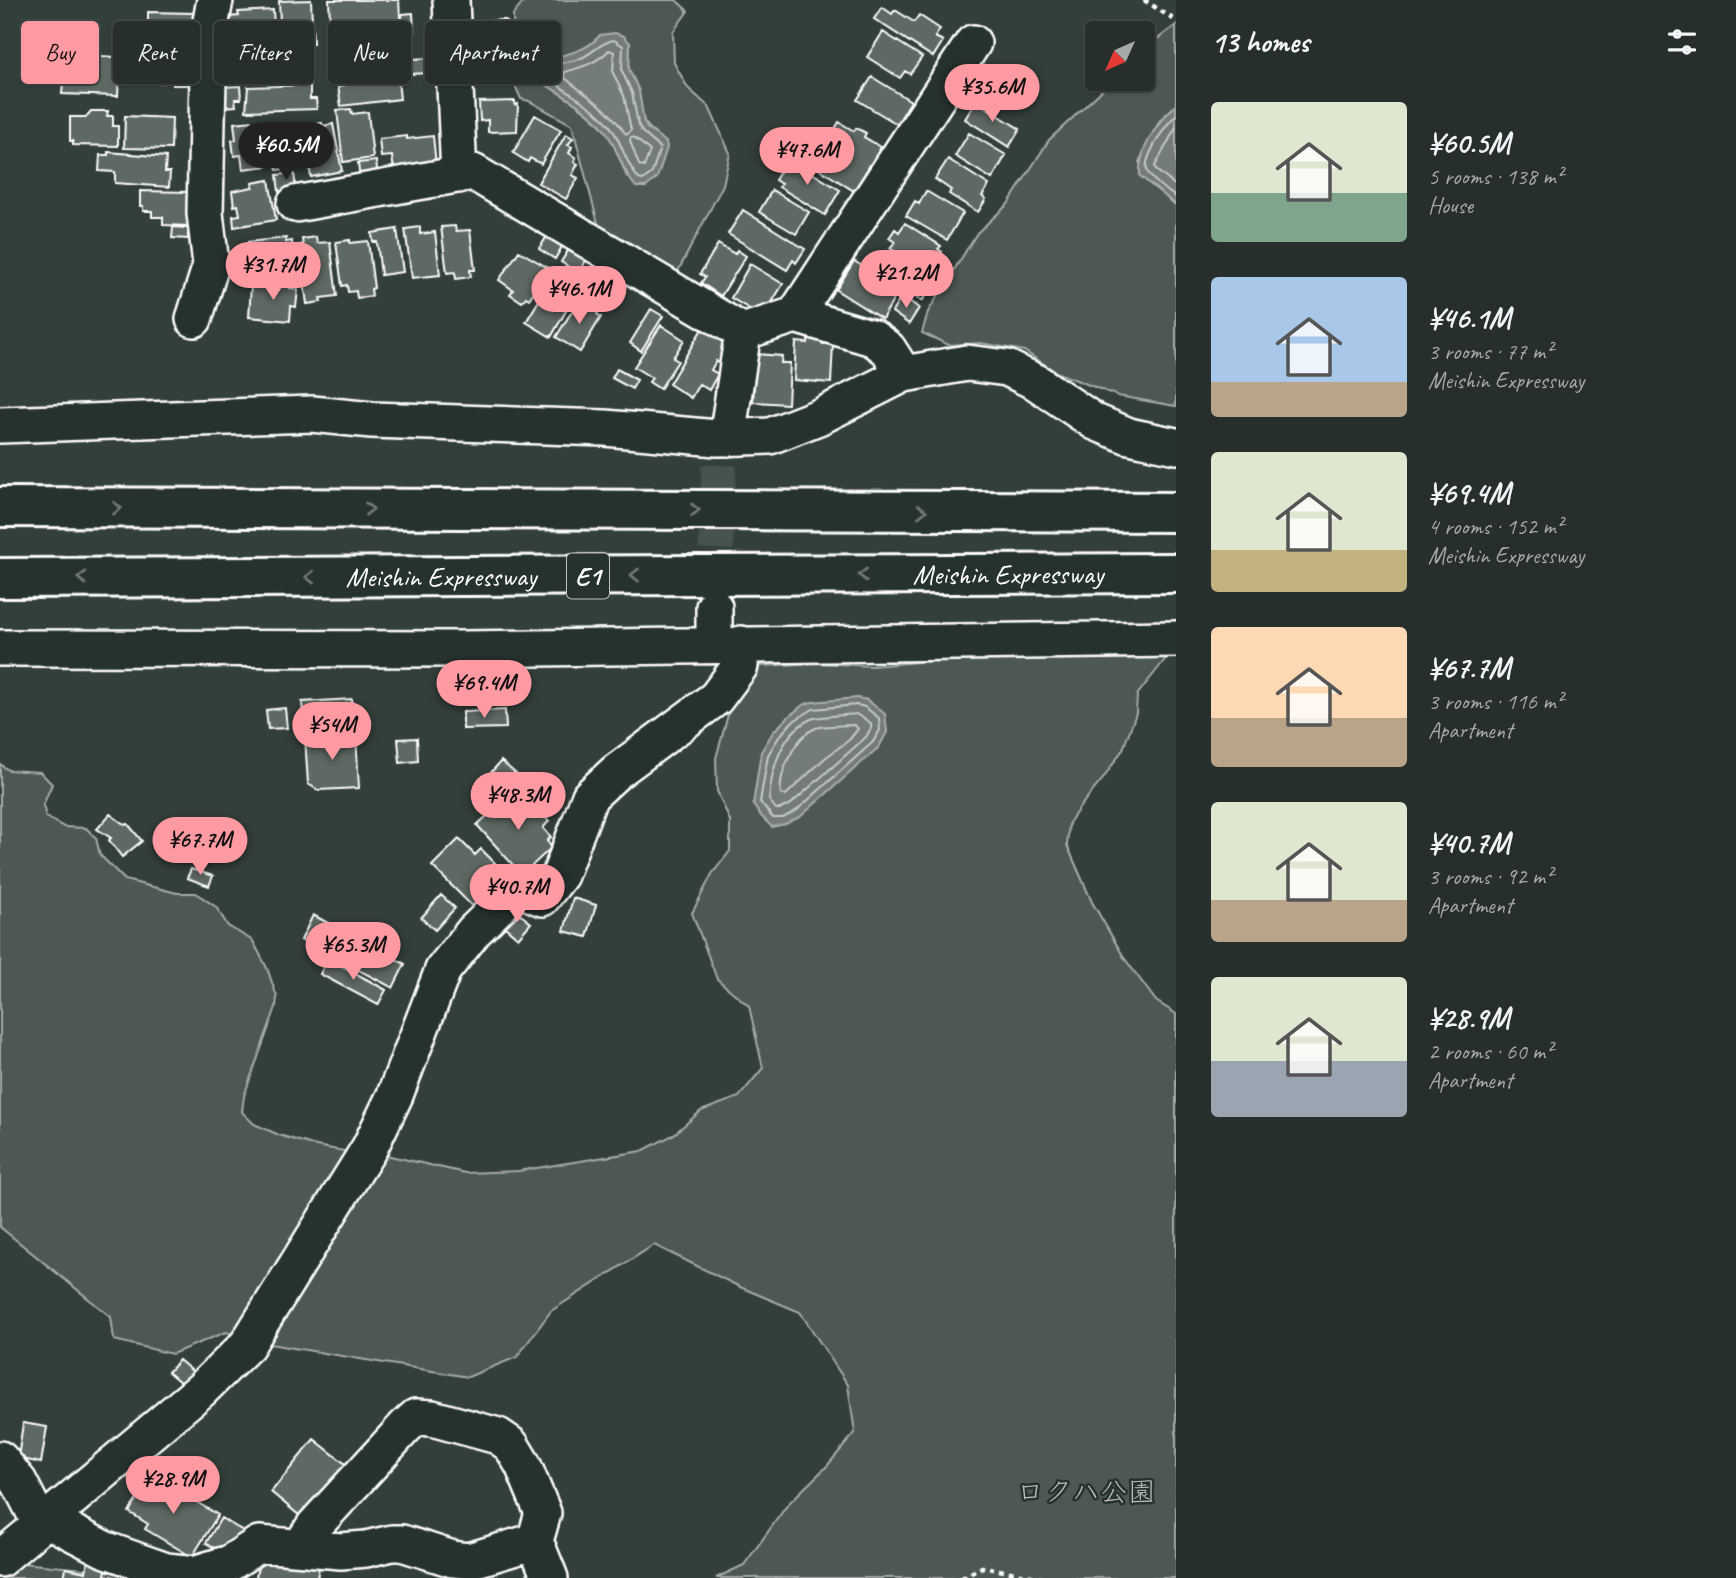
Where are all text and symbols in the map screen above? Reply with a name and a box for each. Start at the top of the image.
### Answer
chip: Buy [21,21,99,84]
chip: Rent [113,21,200,84]
chip: Filters [214,21,314,84]
chip: New [328,21,411,84]
chip: Apartment [425,21,561,84]
north arrow [1085,21,1155,91]
map controls [1085,21,1155,91]
text: 13 homes [1211,23,1309,61]
icon: filters [1663,23,1701,61]
pin: ¥35.6M [935,64,1049,124]
text: ¥35.6M [961,72,1023,101]
pin: ¥60.5M [229,122,343,182]
text: ¥60.5M [1428,124,1510,162]
pin: ¥47.6M [750,128,864,187]
text: ¥60.5M [255,130,317,159]
icon: home [1267,130,1351,214]
text: ¥47.6M [775,135,839,164]
text: 5 rooms · 138 m² [1428,162,1563,191]
text: House [1428,191,1473,220]
pin: ¥31.7M [216,243,330,302]
text: ¥31.7M [242,250,304,279]
pin: ¥21.2M [849,250,963,310]
text: ¥21.2M [875,258,937,287]
pin: ¥46.1M [522,266,636,326]
text: ¥46.1M [547,274,611,303]
text: ¥46.1M [1428,299,1510,337]
icon: home [1267,305,1351,389]
text: 3 rooms · 77 m² [1428,337,1552,366]
text: Meishin Expressway [1428,366,1584,395]
text: ¥69.4M [1428,474,1510,512]
icon: home [1267,480,1351,564]
one-way arrow [112,500,123,515]
one-way arrow [364,501,375,517]
one-way arrow [690,502,700,518]
one-way arrow [917,503,928,519]
text: 4 rooms · 152 m² [1428,512,1563,541]
text: Meishin Expressway [1428,541,1584,570]
road number: E1 [567,554,609,598]
street label: Meishin Expressway [913,556,1106,592]
street label: Meishin Expressway [346,559,539,595]
one-way arrow [857,567,868,582]
one-way arrow [630,568,641,583]
one-way arrow [304,569,315,585]
one-way arrow [77,570,87,586]
text: ¥67.7M [1428,649,1510,687]
icon: home [1267,655,1351,739]
pin: ¥69.4M [427,660,541,720]
text: ¥69.4M [453,668,515,697]
text: 3 rooms · 116 m² [1428,687,1563,716]
pin: ¥54M [291,702,373,762]
text: ¥54M [308,710,356,739]
text: Apartment [1428,716,1513,745]
pin: ¥48.3M [461,772,575,832]
text: ¥48.3M [487,780,549,809]
pin: ¥67.7M [143,818,257,877]
text: ¥40.7M [1428,824,1510,862]
text: ¥67.7M [168,825,232,854]
icon: home [1267,830,1351,914]
text: 3 rooms · 92 m² [1428,862,1552,891]
pin: ¥40.7M [460,864,574,924]
text: ¥40.7M [486,872,548,901]
text: Apartment [1428,891,1513,920]
pin: ¥65.3M [296,922,410,982]
text: ¥65.3M [322,930,384,959]
text: ¥28.9M [1428,999,1509,1037]
icon: home [1267,1005,1351,1089]
text: 2 rooms · 60 m² [1428,1037,1552,1066]
text: Apartment [1428,1066,1513,1095]
pin: ¥28.9M [116,1456,230,1516]
text: ¥28.9M [142,1464,204,1493]
park label: ロクハ公園 [1016,1474,1156,1509]

